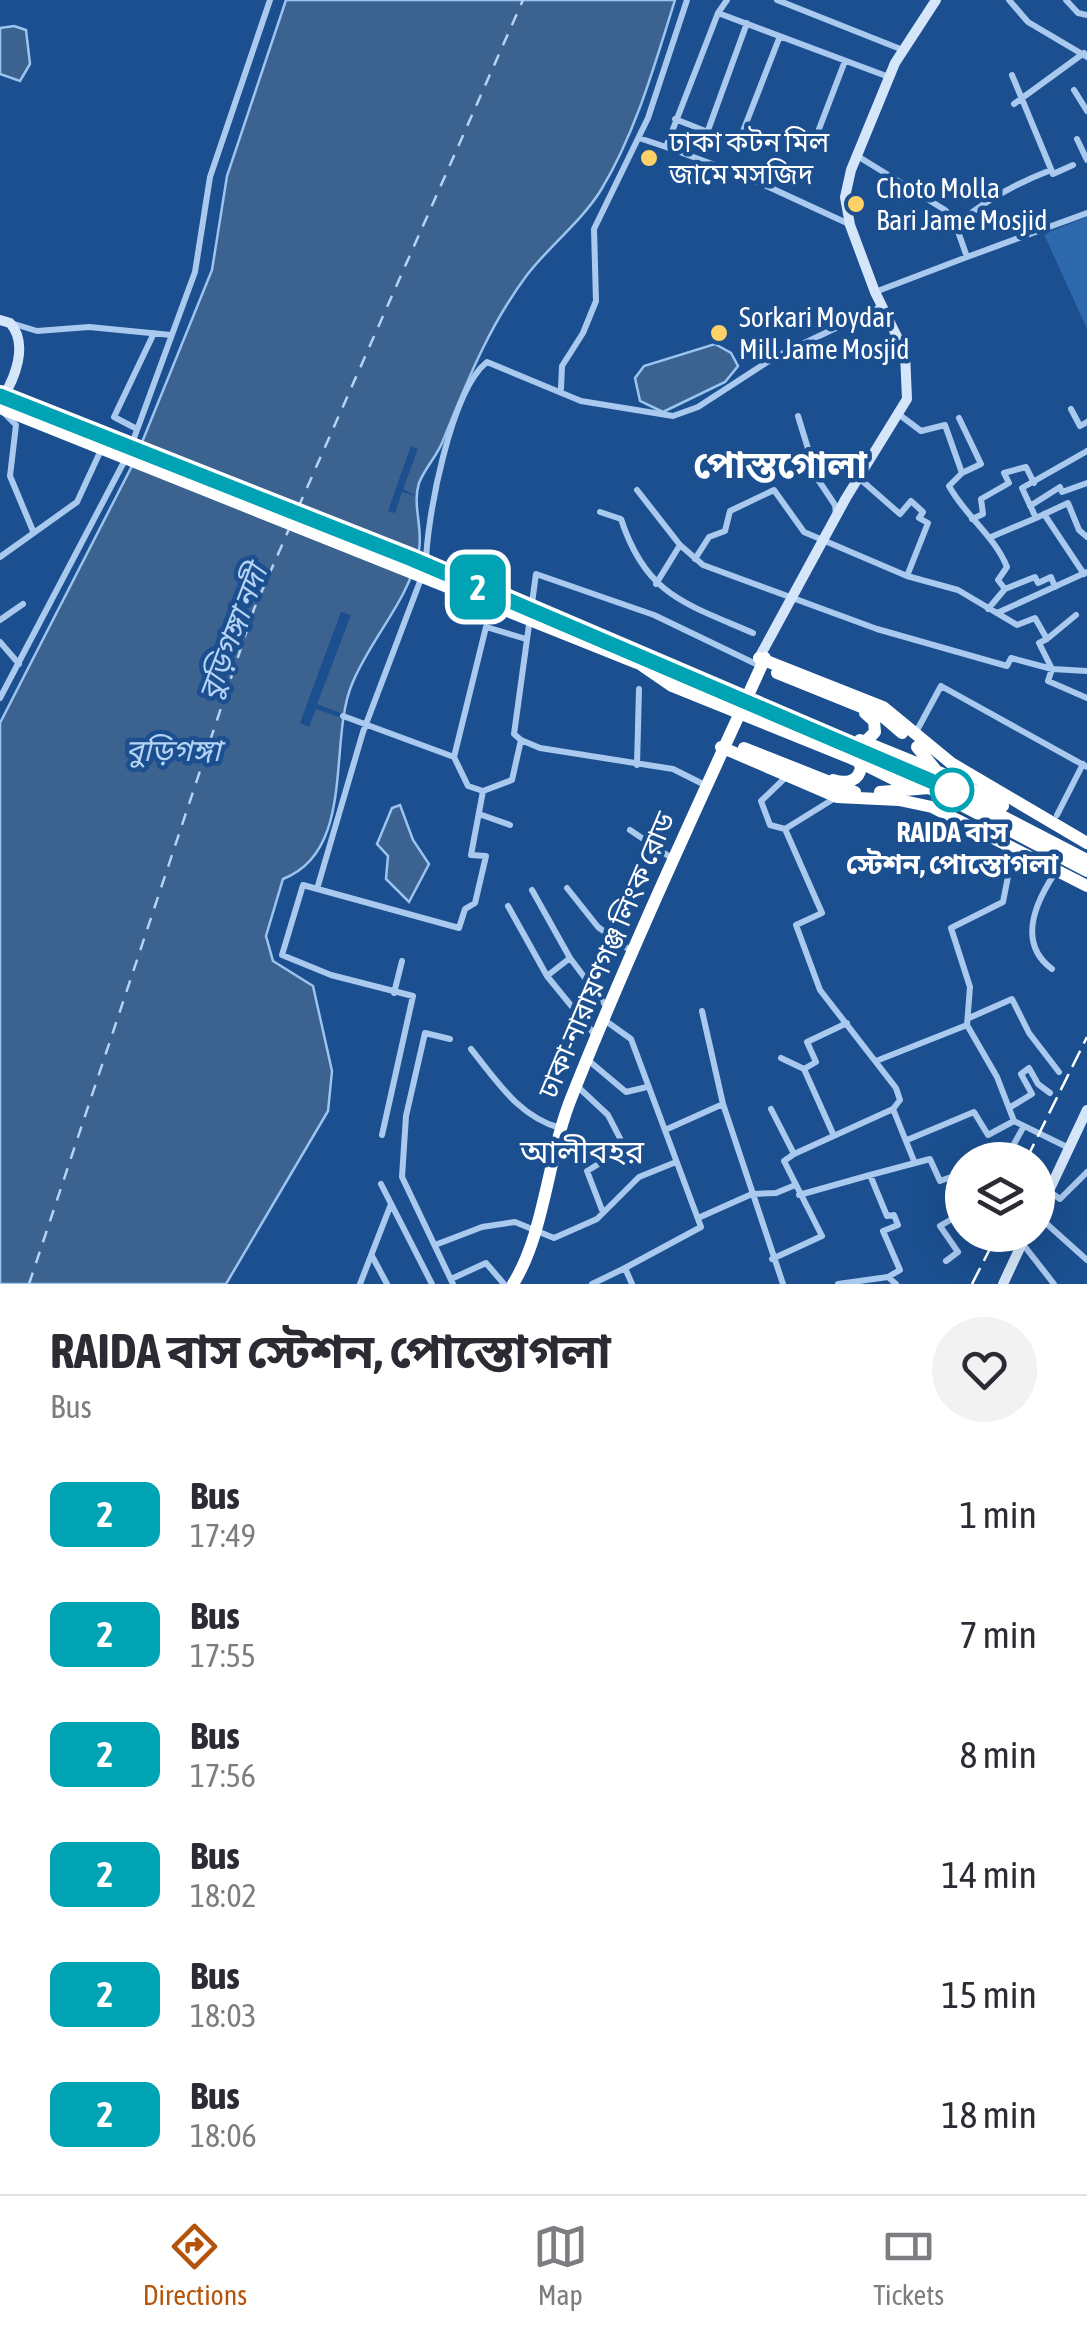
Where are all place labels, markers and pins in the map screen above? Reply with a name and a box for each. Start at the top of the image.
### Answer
place label: ঢাকা কটন মিল জামে মসজিদ [668,126,830,190]
marker: ঢাকা কটন মিল জামে মসজিদ [638,147,660,169]
place label: Choto Molla Bari Jame Mosjid [876,172,1047,236]
marker: Choto Molla Bari Jame Mosjid [845,193,867,215]
place label: Sorkari Moydar Mill Jame Mosjid [739,301,910,365]
marker: Sorkari Moydar Mill Jame Mosjid [708,322,730,344]
marker: RAIDA বাস স্টেশন, পোস্তোগলা [931,769,973,811]
place label: RAIDA বাস স্টেশন, পোস্তোগলা [846,816,1059,880]

